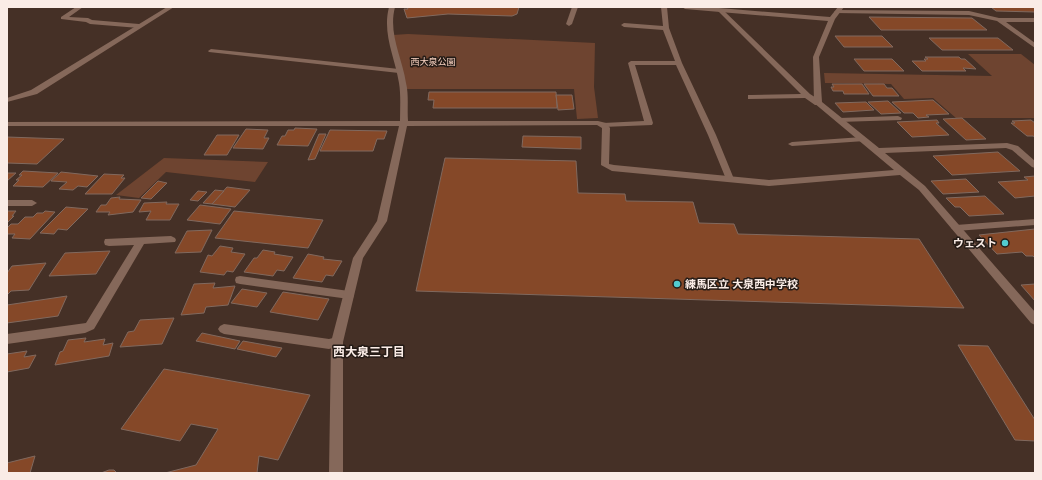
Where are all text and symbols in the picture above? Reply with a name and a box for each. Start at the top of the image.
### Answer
park label: 西大泉公園 [410,57,456,67]
place label: ウェスト [953,237,997,249]
marker: ウェスト [1000,238,1010,248]
place label: 練馬区立 大泉西中学校 [685,278,798,290]
marker: 練馬区立 大泉西中学校 [672,279,682,289]
district label: 西大泉三丁目 [333,345,405,359]

